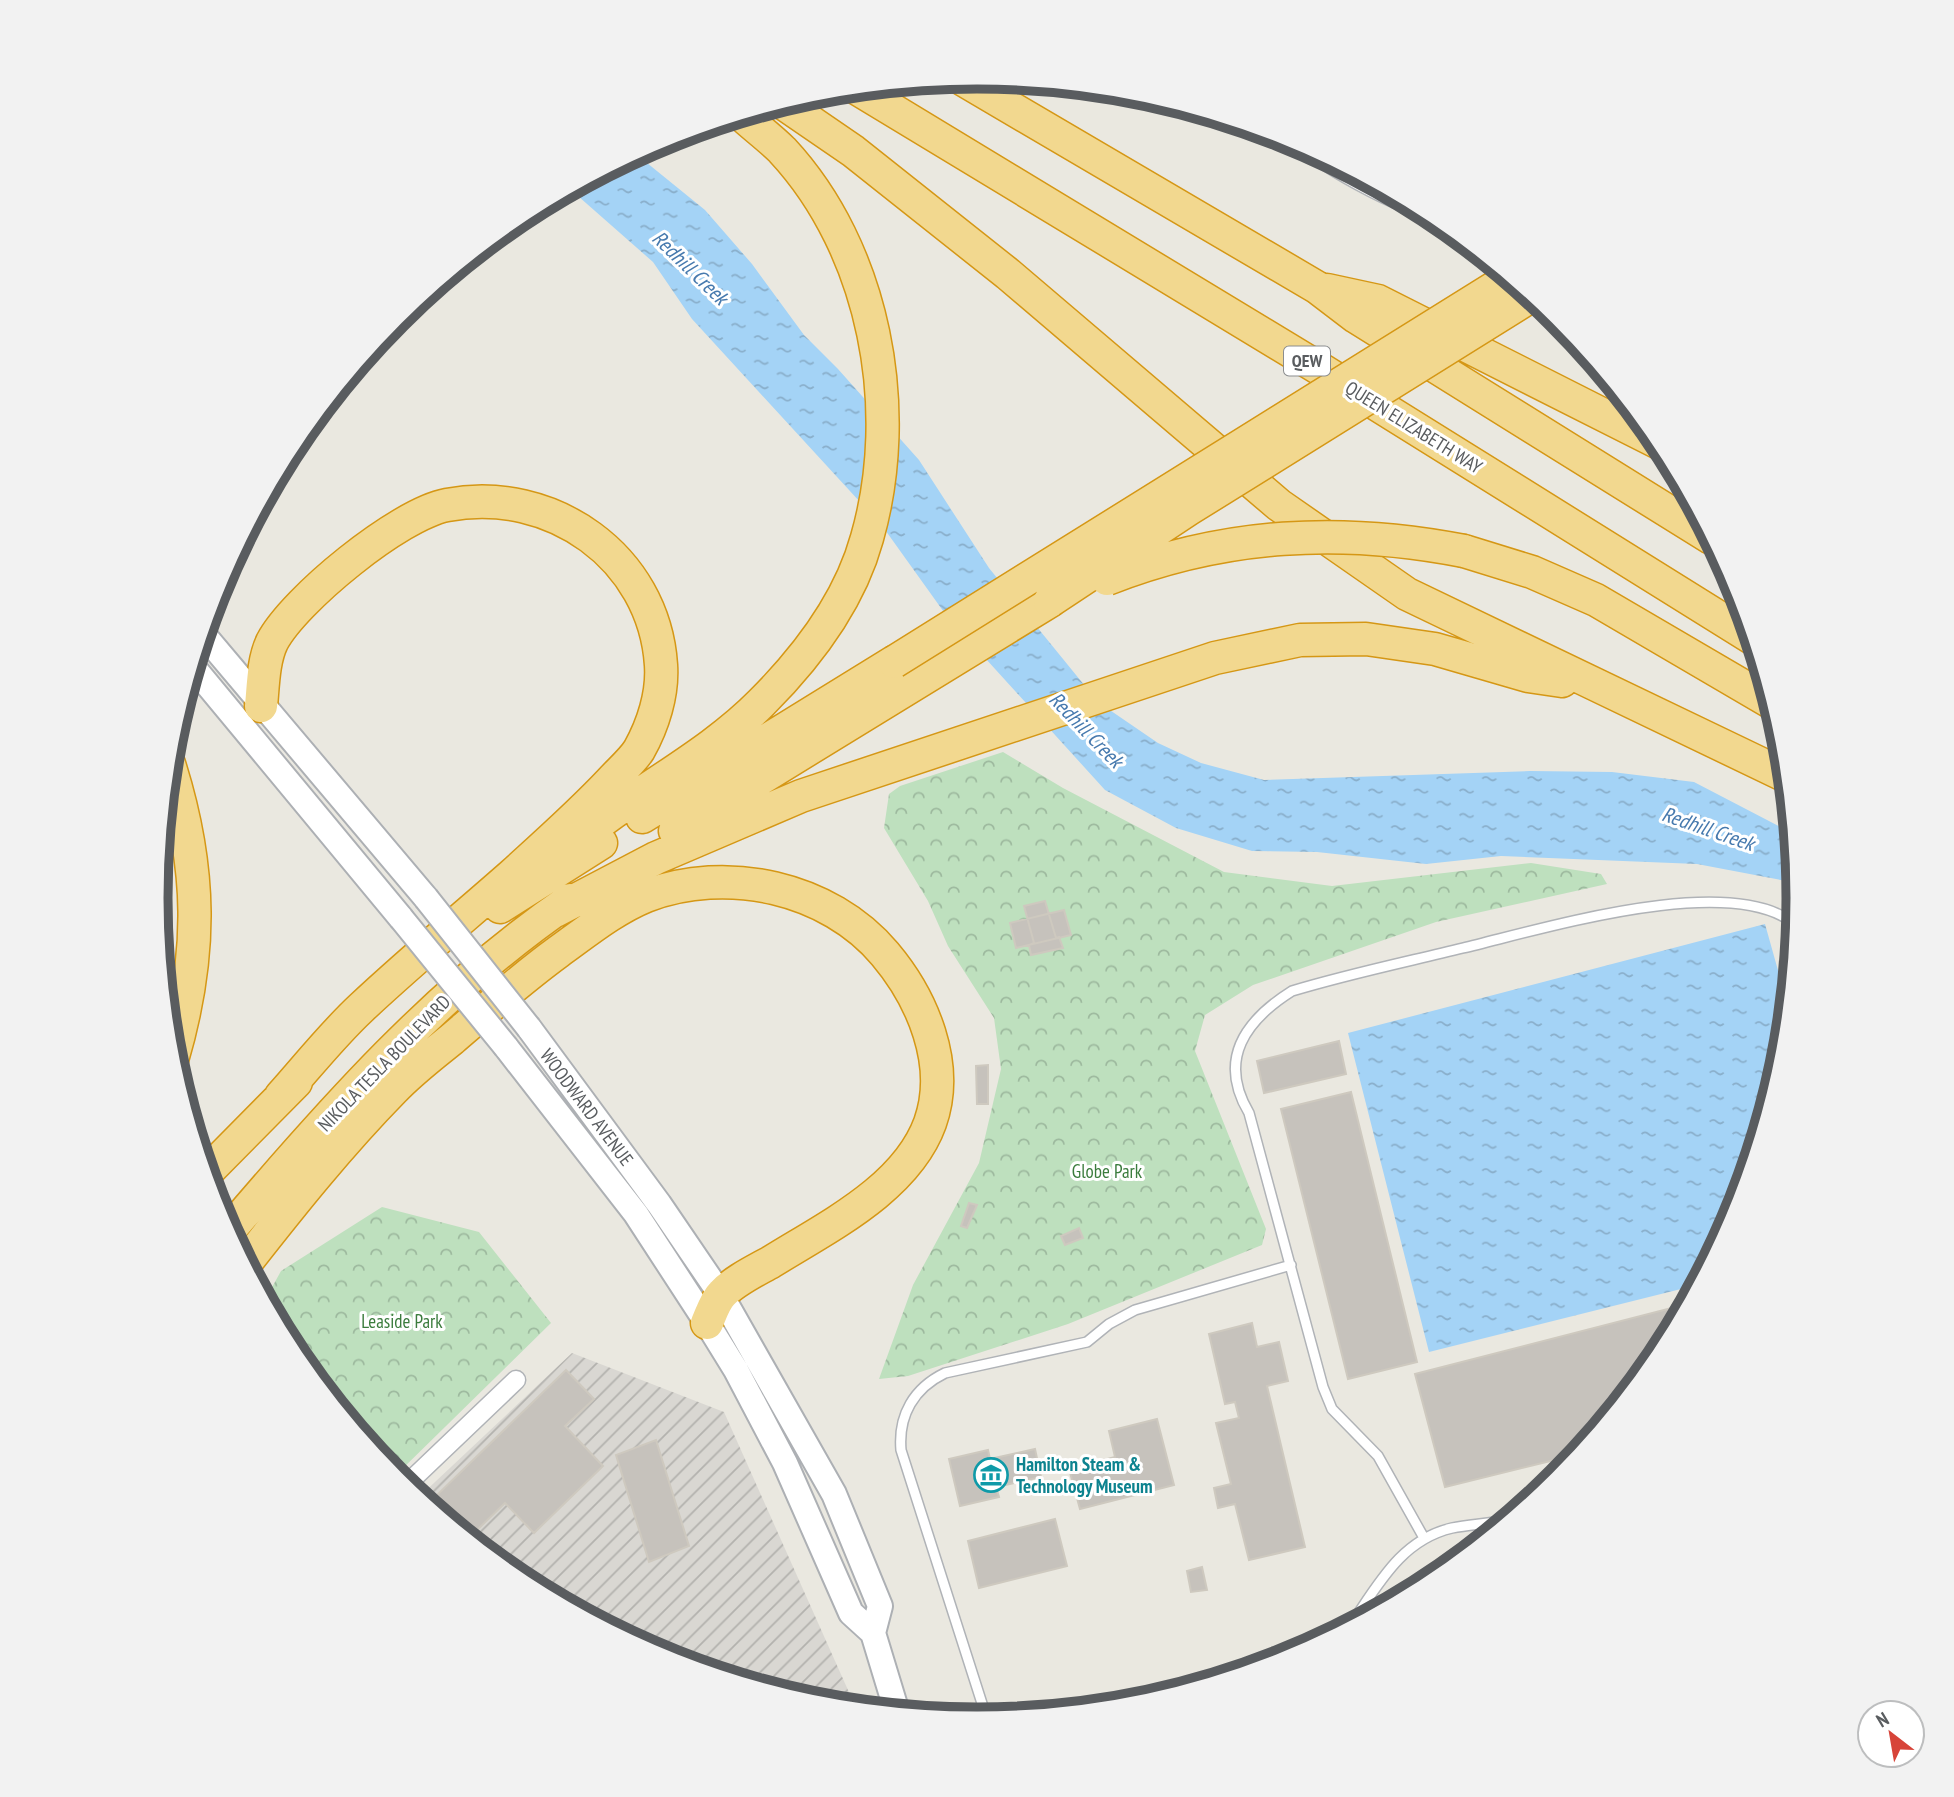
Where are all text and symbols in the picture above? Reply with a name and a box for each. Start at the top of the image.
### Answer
water label: Redhill Creek [647,225,736,312]
road number: QEW [1284,346,1330,376]
street label: QUEEN ELIZABETH WAY [1341,375,1487,479]
water label: Redhill Creek [1043,686,1131,775]
water label: Redhill Creek [1659,800,1760,858]
street label: NIKOLA TESLA BOULEVARD [313,990,455,1136]
street label: WOODWARD AVENUE [535,1044,639,1170]
park label: Globe Park [1072,1159,1143,1183]
park label: Leaside Park [361,1309,443,1333]
place label: Hamilton Steam & Technology Museum [1016,1452,1153,1498]
museum icon: Hamilton Steam & Technology Museum [972,1456,1010,1494]
north arrow [1856,1699,1926,1769]
text: N [1872,1706,1893,1732]

